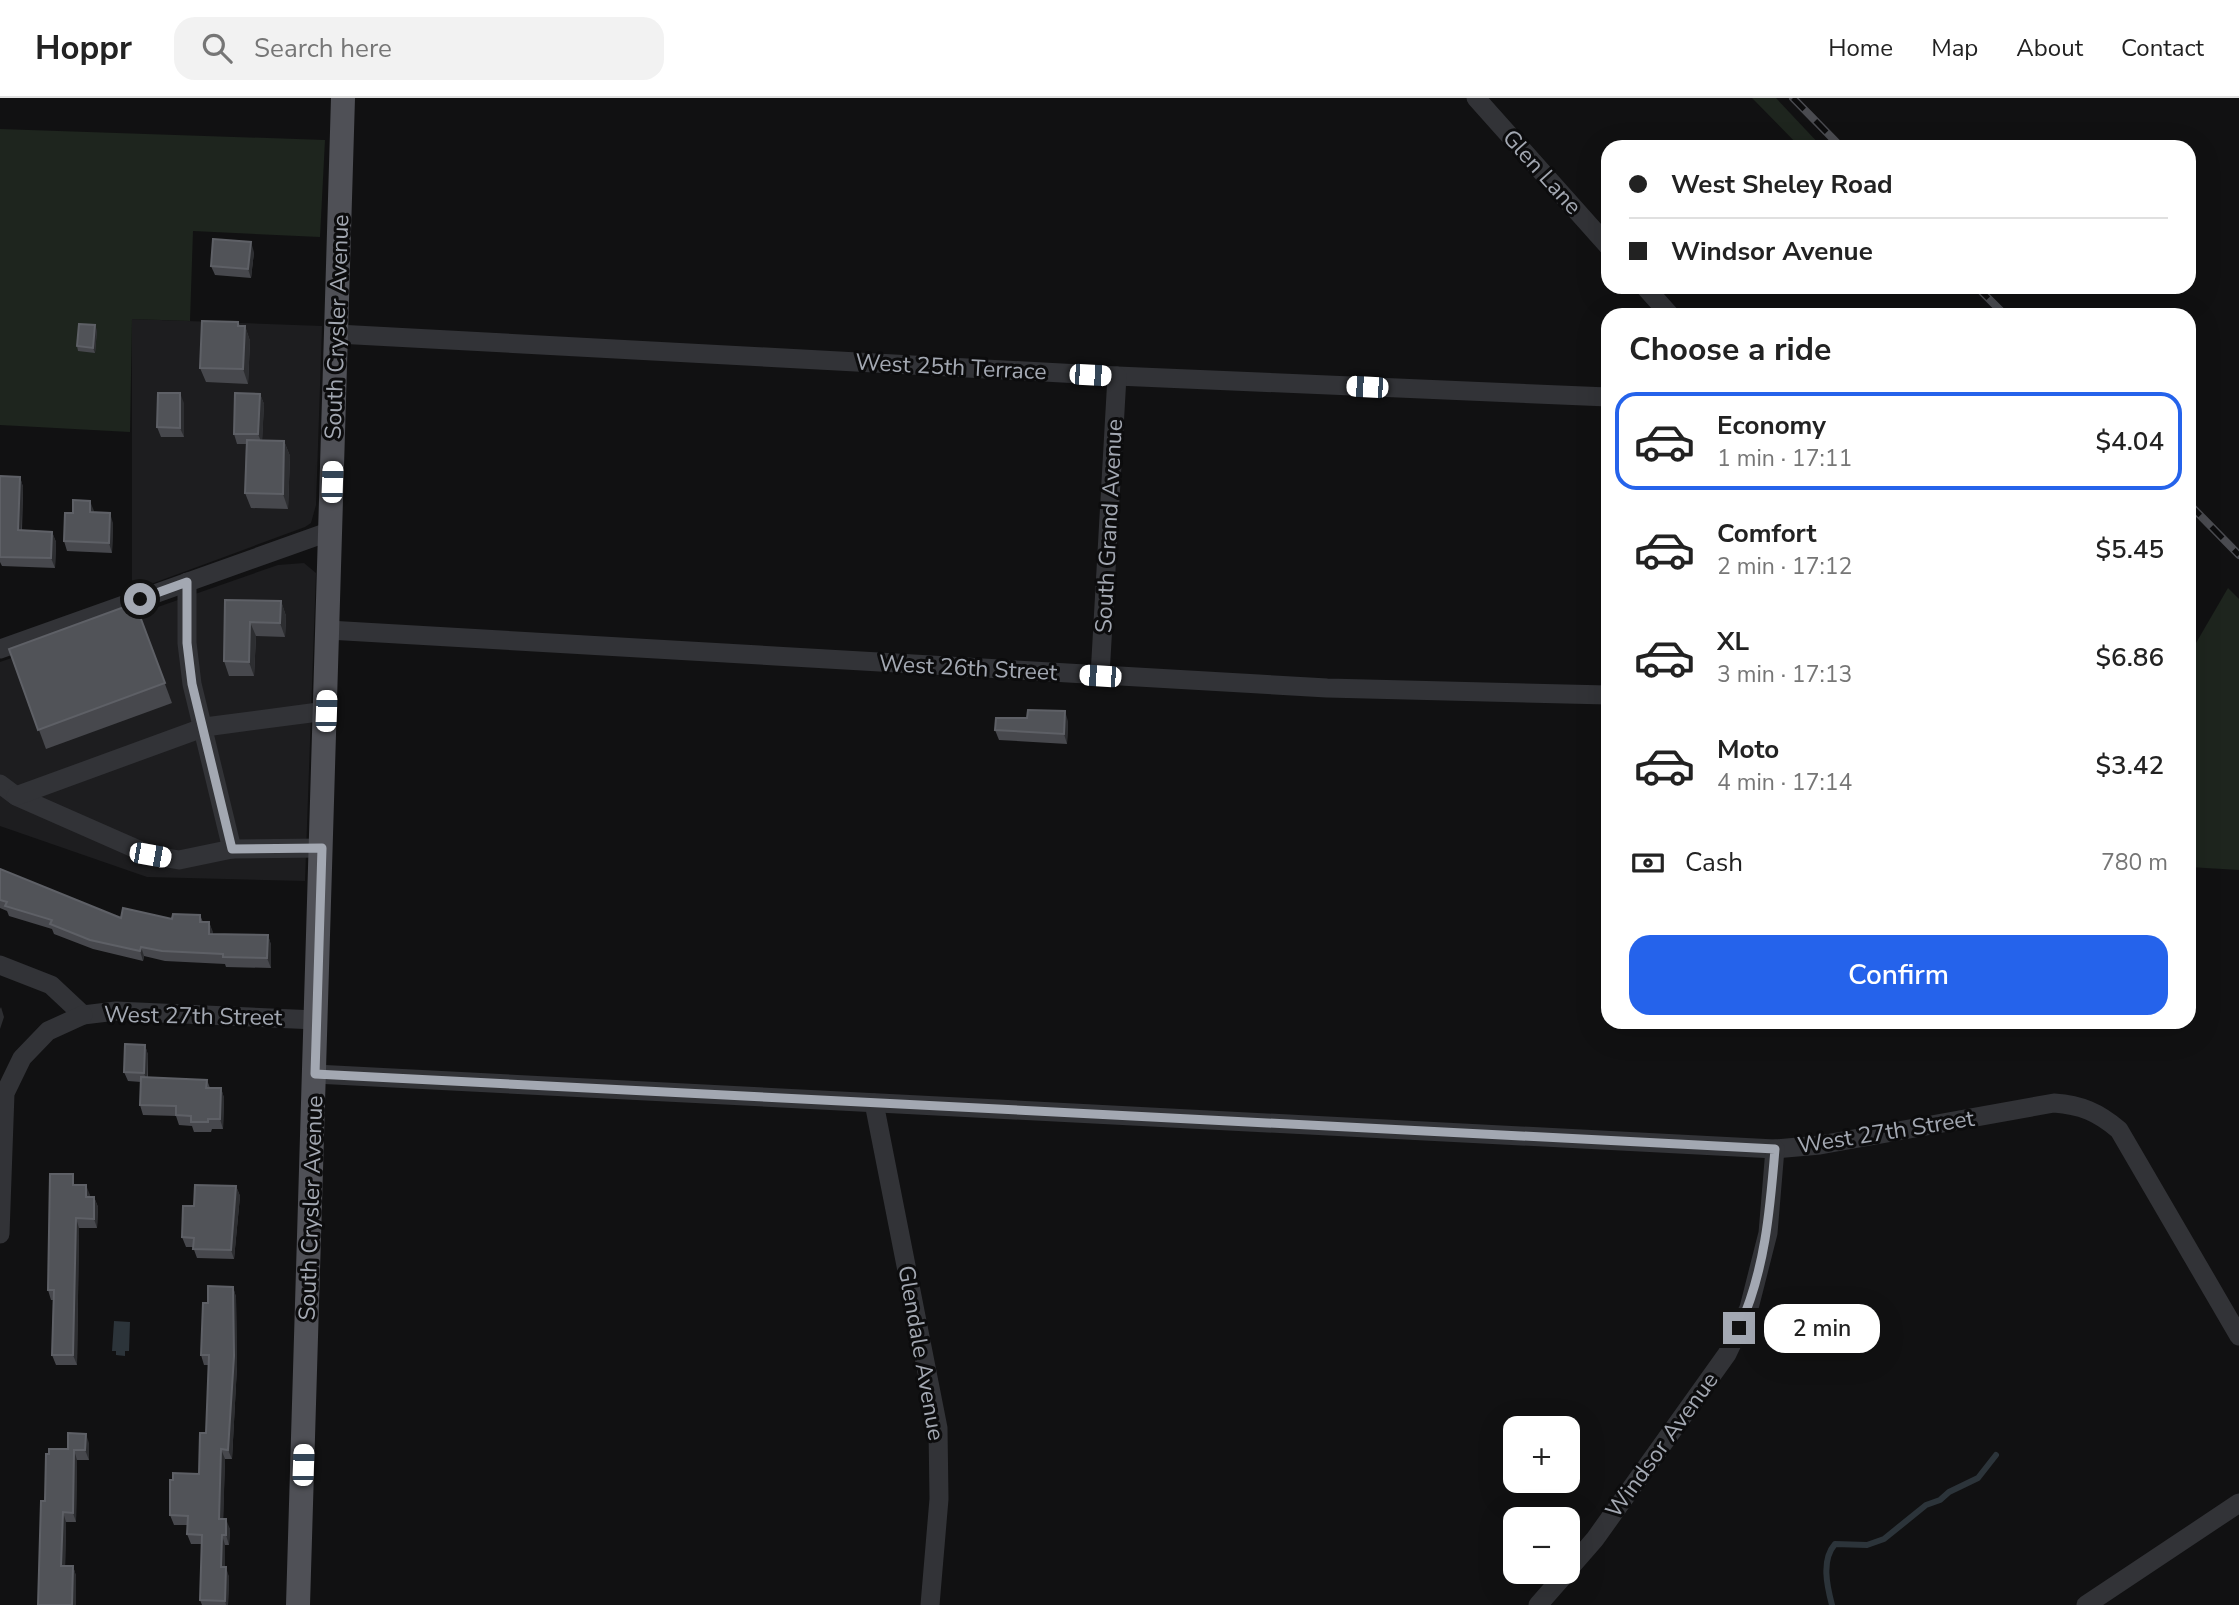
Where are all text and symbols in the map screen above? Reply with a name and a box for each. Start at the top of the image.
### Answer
search box [174,17,664,80]
text: Hoppr [35,26,132,71]
icon: search [198,29,236,67]
text: Search here [254,31,392,66]
text: Home [1828,32,1893,64]
text: Map [1931,32,1978,64]
text: About [2016,32,2083,64]
text: Contact [2121,32,2204,64]
street label: Glen Lane [1495,123,1589,221]
text: West Sheley Road [1671,167,1893,202]
street label: South Crysler Avenue [318,214,356,440]
text: Windsor Avenue [1671,234,1873,269]
text: Choose a ride [1629,328,1831,371]
street label: West 25th Terrace [855,347,1047,387]
car [1069,363,1112,387]
car [1346,375,1389,399]
text: Economy [1717,408,1826,443]
icon: car [1633,410,1696,473]
street label: South Grand Avenue [1088,418,1130,634]
text: $4.04 [2095,424,2164,459]
text: 1 min · 17:11 [1717,443,1852,474]
car [321,461,344,503]
text: Comfort [1717,516,1817,551]
icon: car [1633,518,1696,581]
text: $5.45 [2095,532,2164,567]
text: 2 min · 17:12 [1717,551,1852,582]
route start [124,583,156,615]
text: XL [1717,624,1749,659]
icon: car [1633,626,1696,689]
text: $6.86 [2095,640,2164,675]
street label: West 26th Street [878,648,1059,688]
text: 3 min · 17:13 [1717,659,1852,690]
car [1079,664,1122,688]
car [315,690,338,732]
text: Moto [1717,732,1779,767]
icon: car [1633,734,1696,797]
text: $3.42 [2095,748,2164,783]
text: 4 min · 17:14 [1717,767,1852,798]
car [128,841,173,869]
icon: cash [1629,844,1667,882]
text: Cash [1685,845,1743,880]
text: 780 m [2101,847,2168,878]
button: Confirm [1629,935,2168,1015]
street label: West 27th Street [103,999,283,1033]
street label: South Crysler Avenue [292,1095,330,1321]
street label: West 27th Street [1795,1103,1978,1161]
street label: Glendale Avenue [890,1263,952,1443]
callout: 2 min [1764,1304,1879,1352]
route end [1723,1312,1755,1344]
text: 2 min [1793,1313,1851,1344]
street label: Windsor Avenue [1598,1366,1726,1524]
map controls [1503,1416,1580,1584]
button: + [1503,1416,1580,1493]
car [292,1444,315,1486]
button: − [1503,1507,1580,1584]

